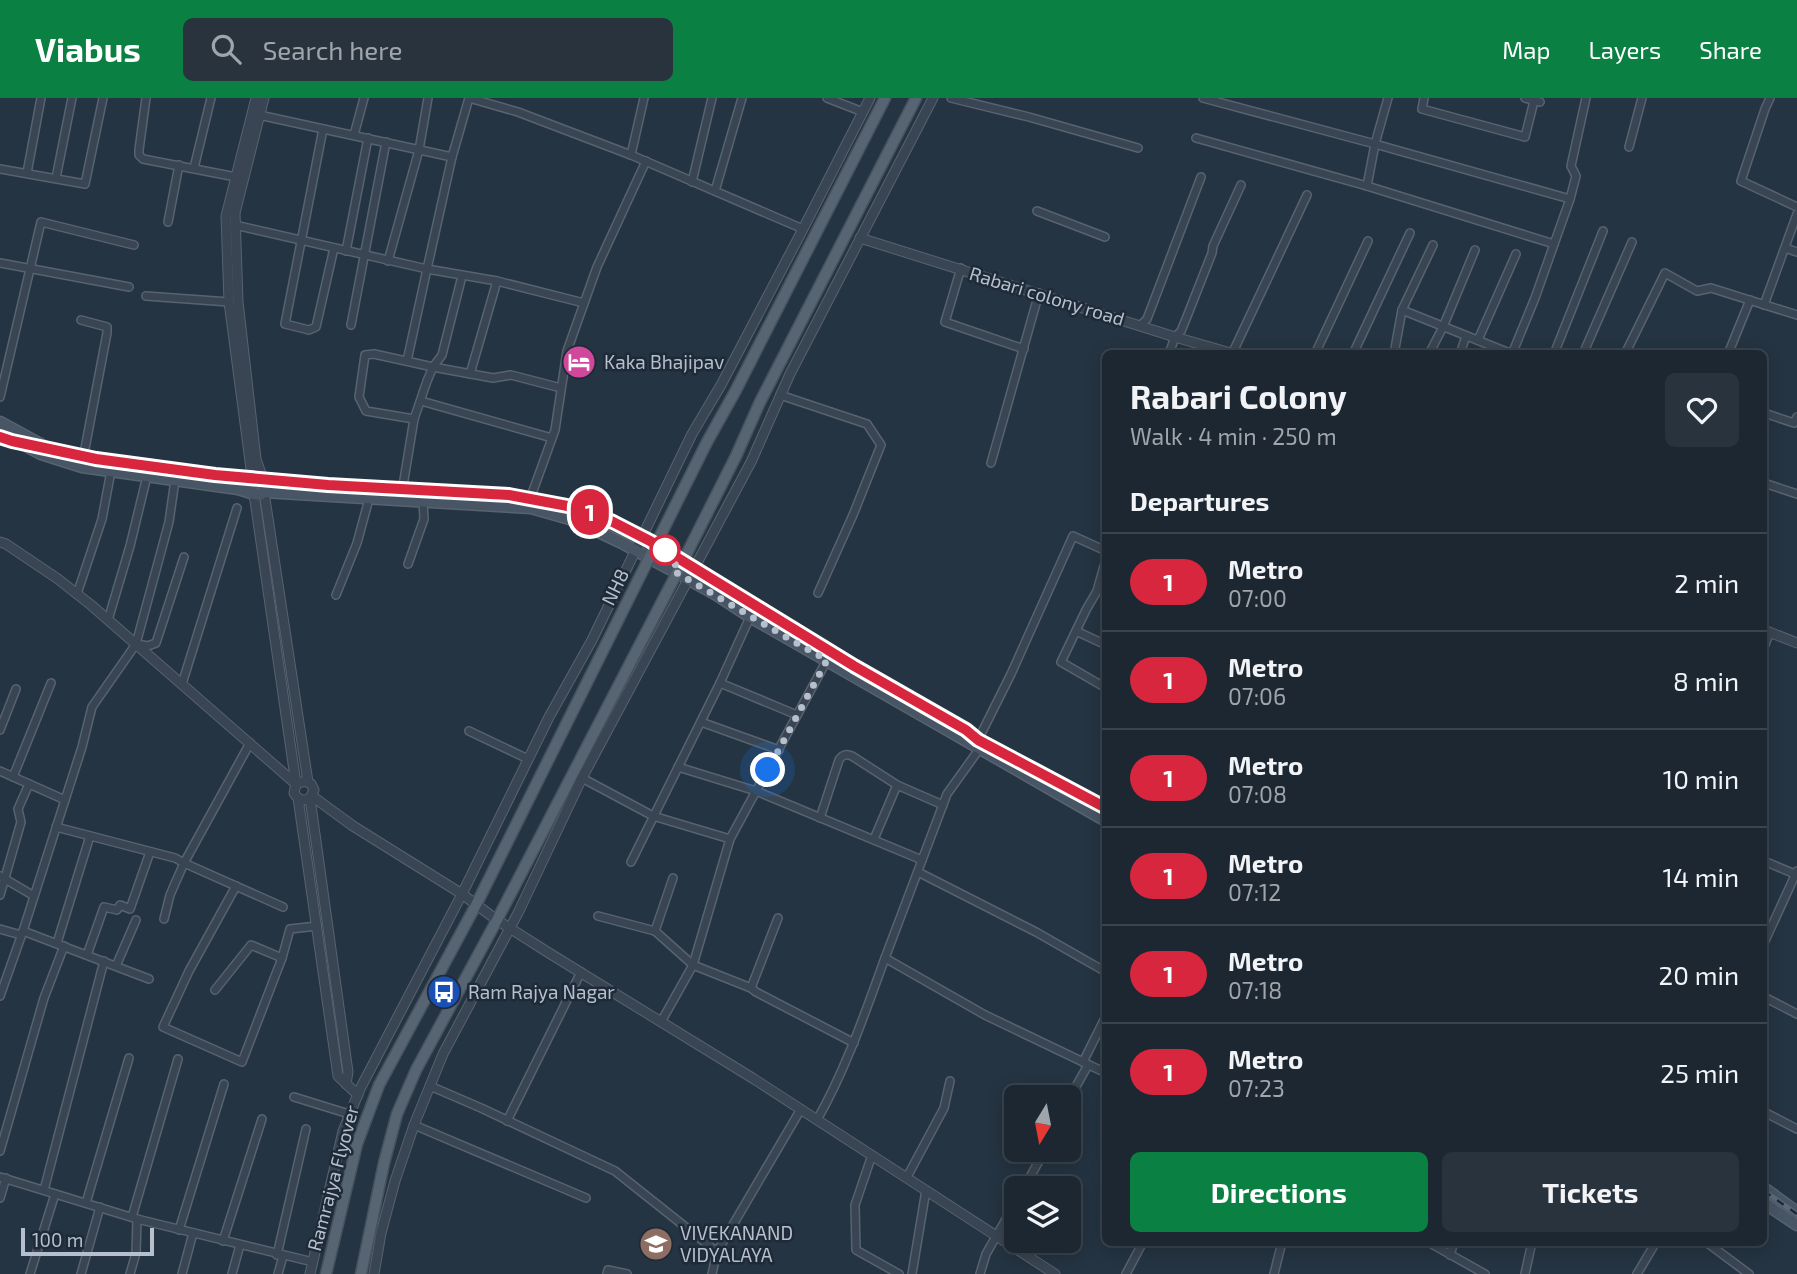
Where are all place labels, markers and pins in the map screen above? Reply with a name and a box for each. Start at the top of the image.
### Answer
hotel icon: Kaka Bhajipav [560,343,598,381]
place label: Kaka Bhajipav [604,350,724,373]
unlabelled marker [650,535,680,565]
bus stop icon: Ram Rajya Nagar [425,973,463,1011]
place label: Ram Rajya Nagar [468,980,615,1003]
place label: VIVEKANAND VIDYALAYA [680,1221,793,1266]
school or university icon: VIVEKANAND VIDYALAYA [637,1225,675,1263]

